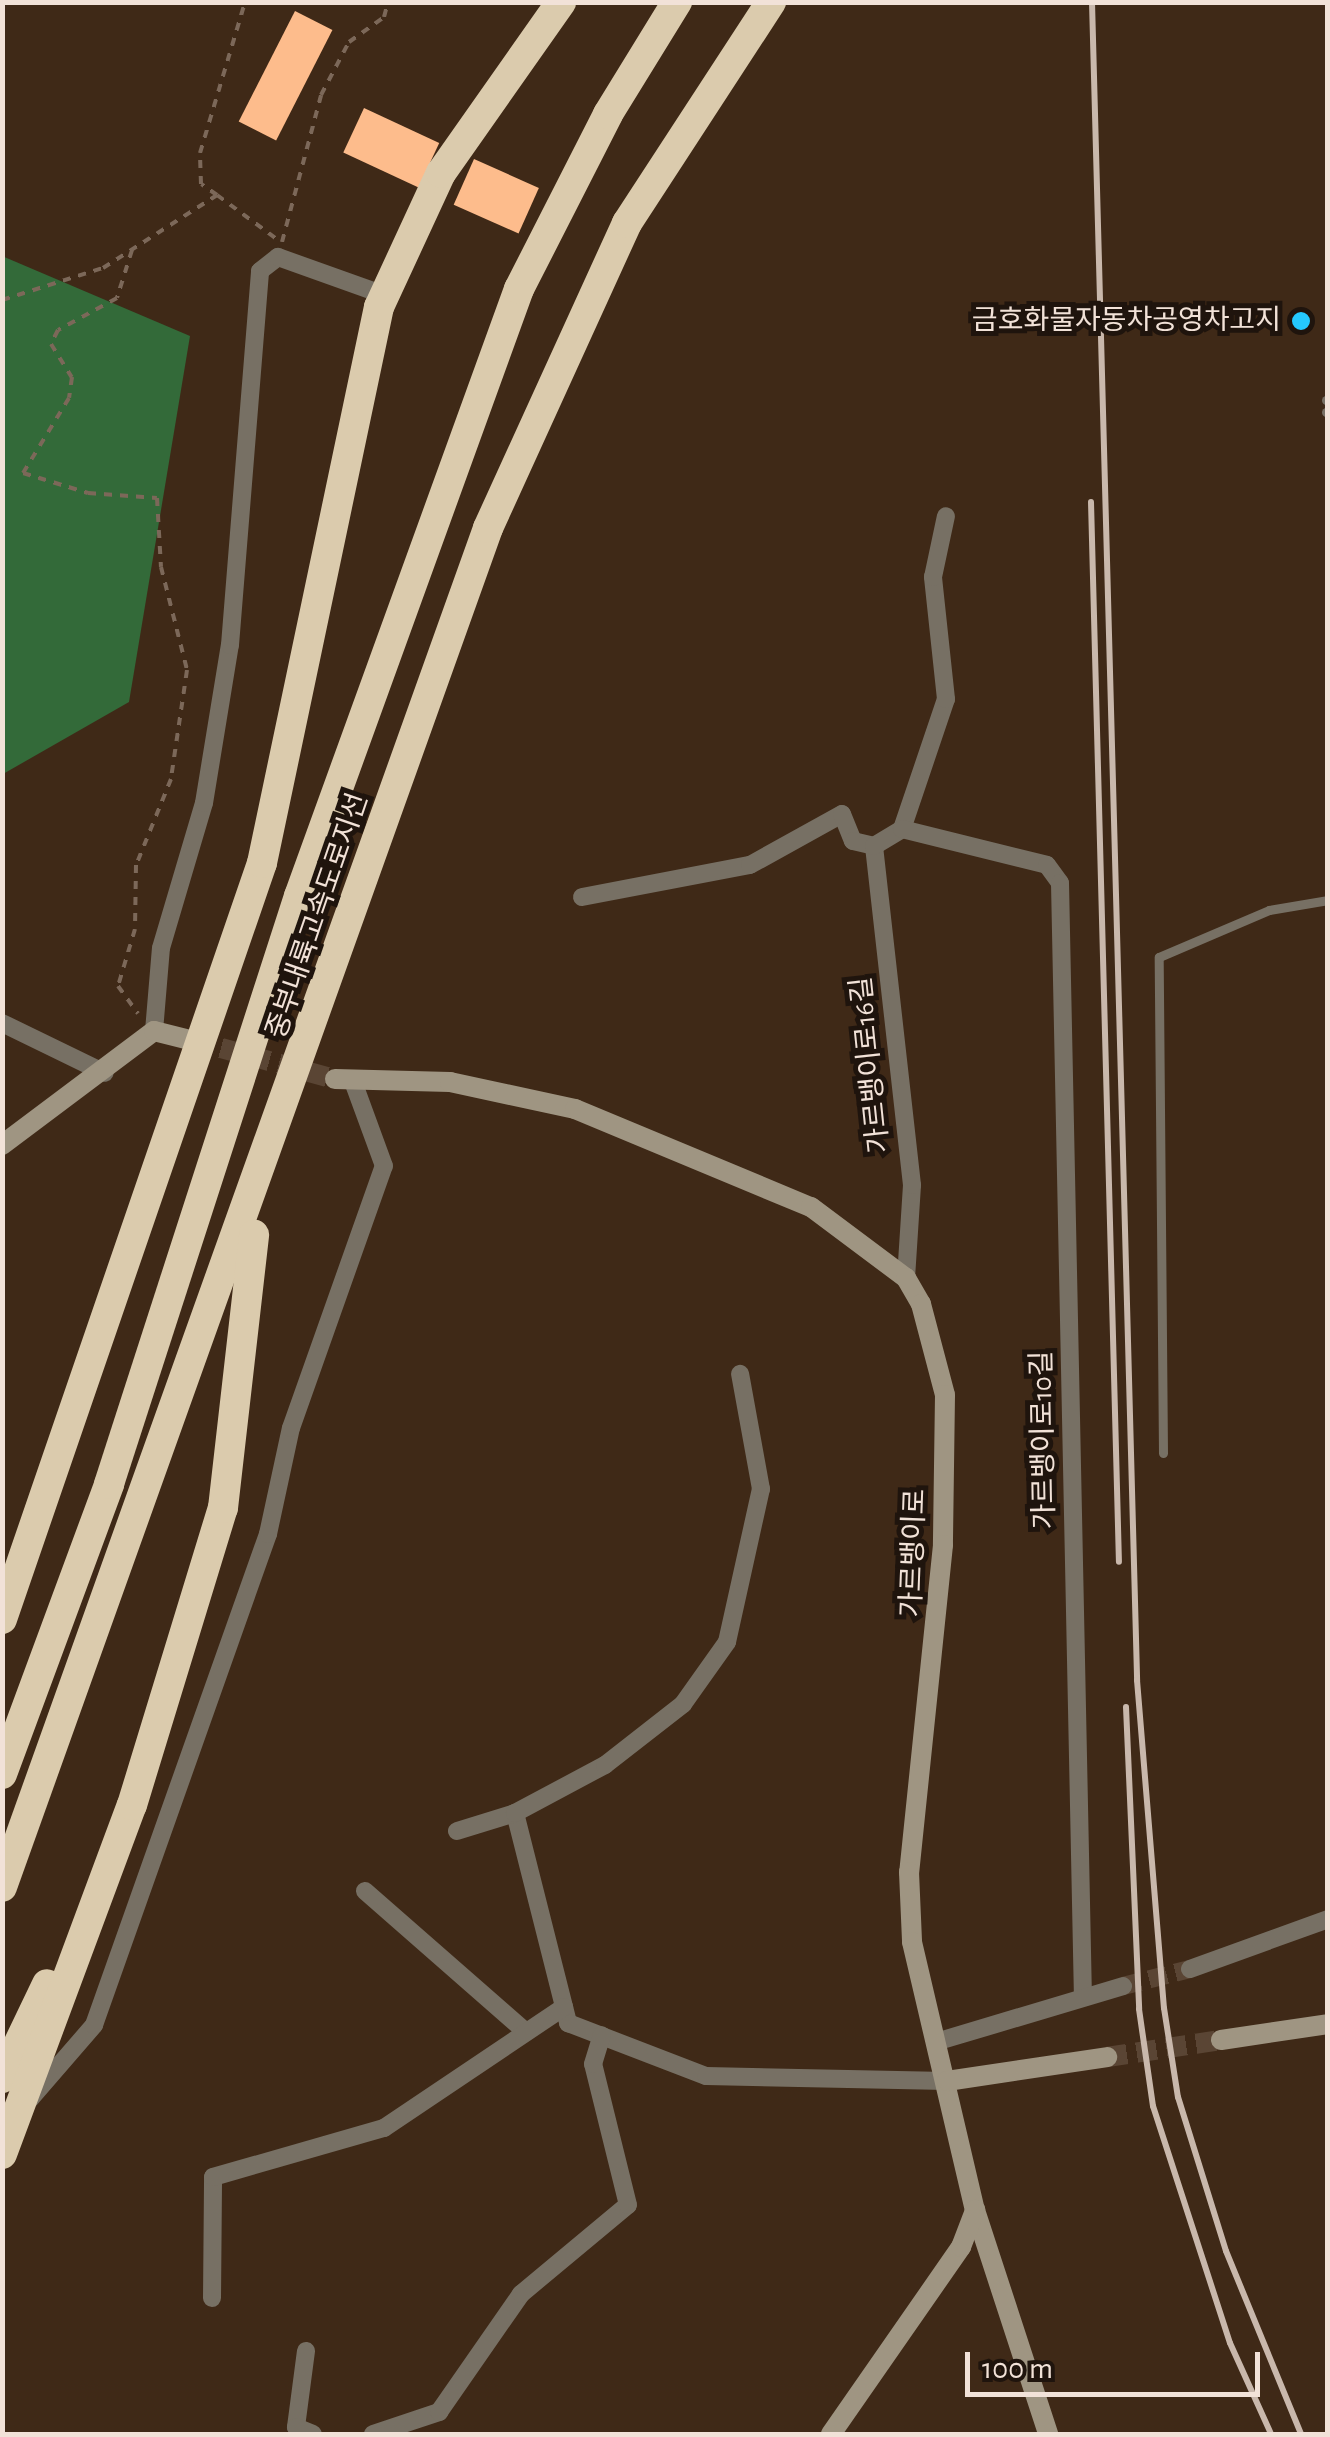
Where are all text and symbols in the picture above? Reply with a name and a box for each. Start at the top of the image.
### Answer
place label: 금호화물자동차공영차고지 [972,304,1281,338]
marker: 금호화물자동차공영차고지 [1290,310,1312,332]
street label: 중부내륙고속도로지선 [260,789,376,1043]
street label: 가르뱅이로16길 [845,975,897,1155]
street label: 가르뱅이로10길 [1026,1350,1062,1530]
street label: 가르뱅이로 [895,1488,933,1618]
scale bar [970,2332,1265,2394]
text: 100 m [982,2354,1053,2384]

